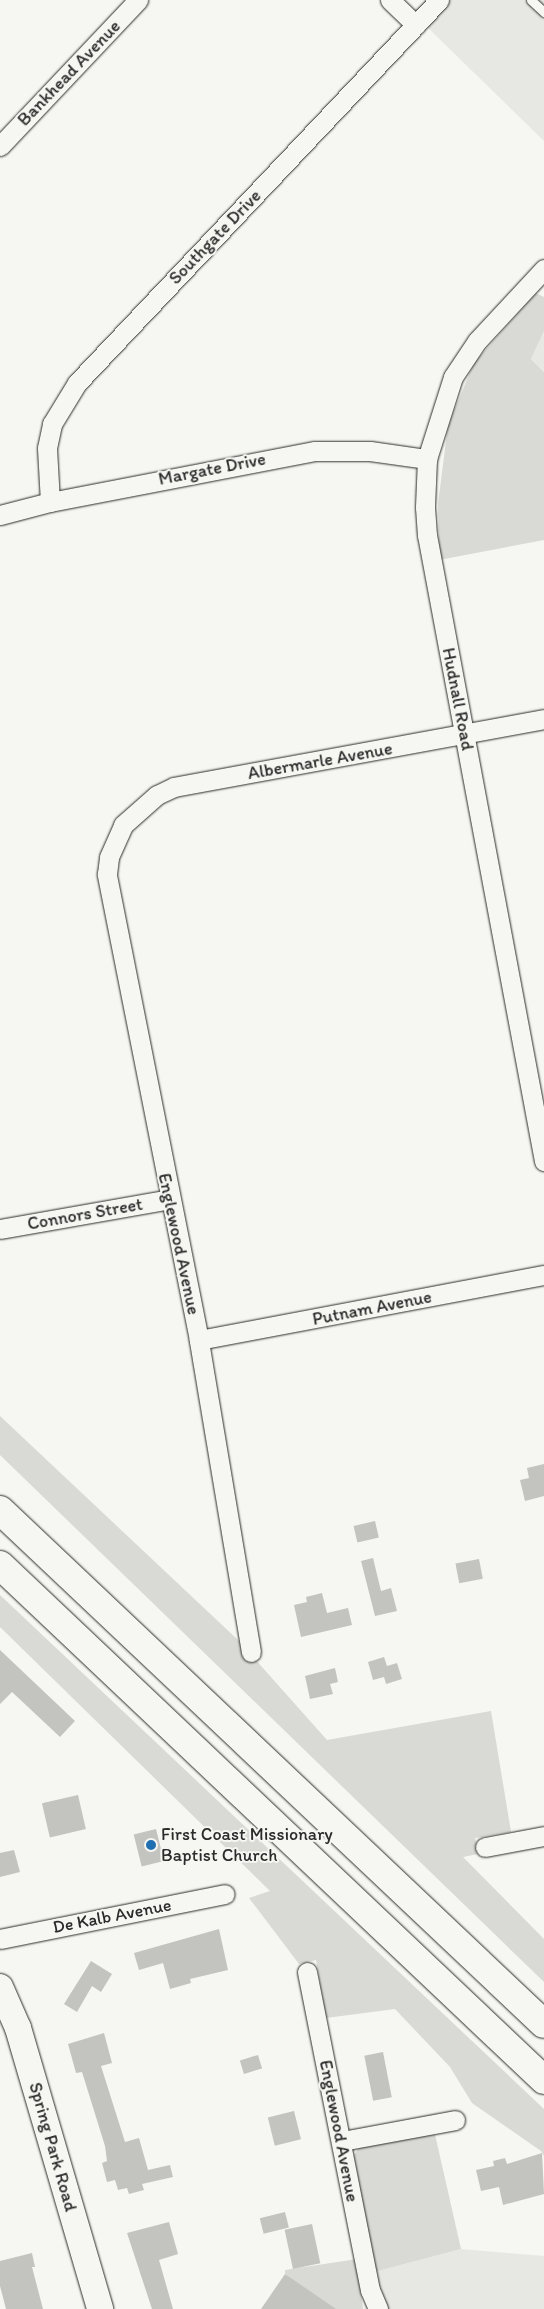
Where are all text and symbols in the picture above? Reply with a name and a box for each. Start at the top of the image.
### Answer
street label: Bankhead Avenue [13,16,125,130]
street label: Southgate Drive [164,185,266,289]
street label: Margate Drive [157,448,267,490]
street label: Hudnall Road [437,646,479,752]
street label: Albermarle Avenue [246,738,394,784]
street label: Englewood Avenue [154,1172,204,1316]
street label: Connors Street [26,1193,144,1235]
street label: Putnam Avenue [311,1286,433,1330]
place label: First Coast Missionary Baptist Church [161,1824,333,1866]
marker: First Coast Missionary Baptist Church [145,1839,157,1851]
street label: De Kalb Avenue [51,1894,173,1938]
street label: Englewood Avenue [315,2059,363,2203]
street label: Spring Park Road [24,2080,82,2214]

